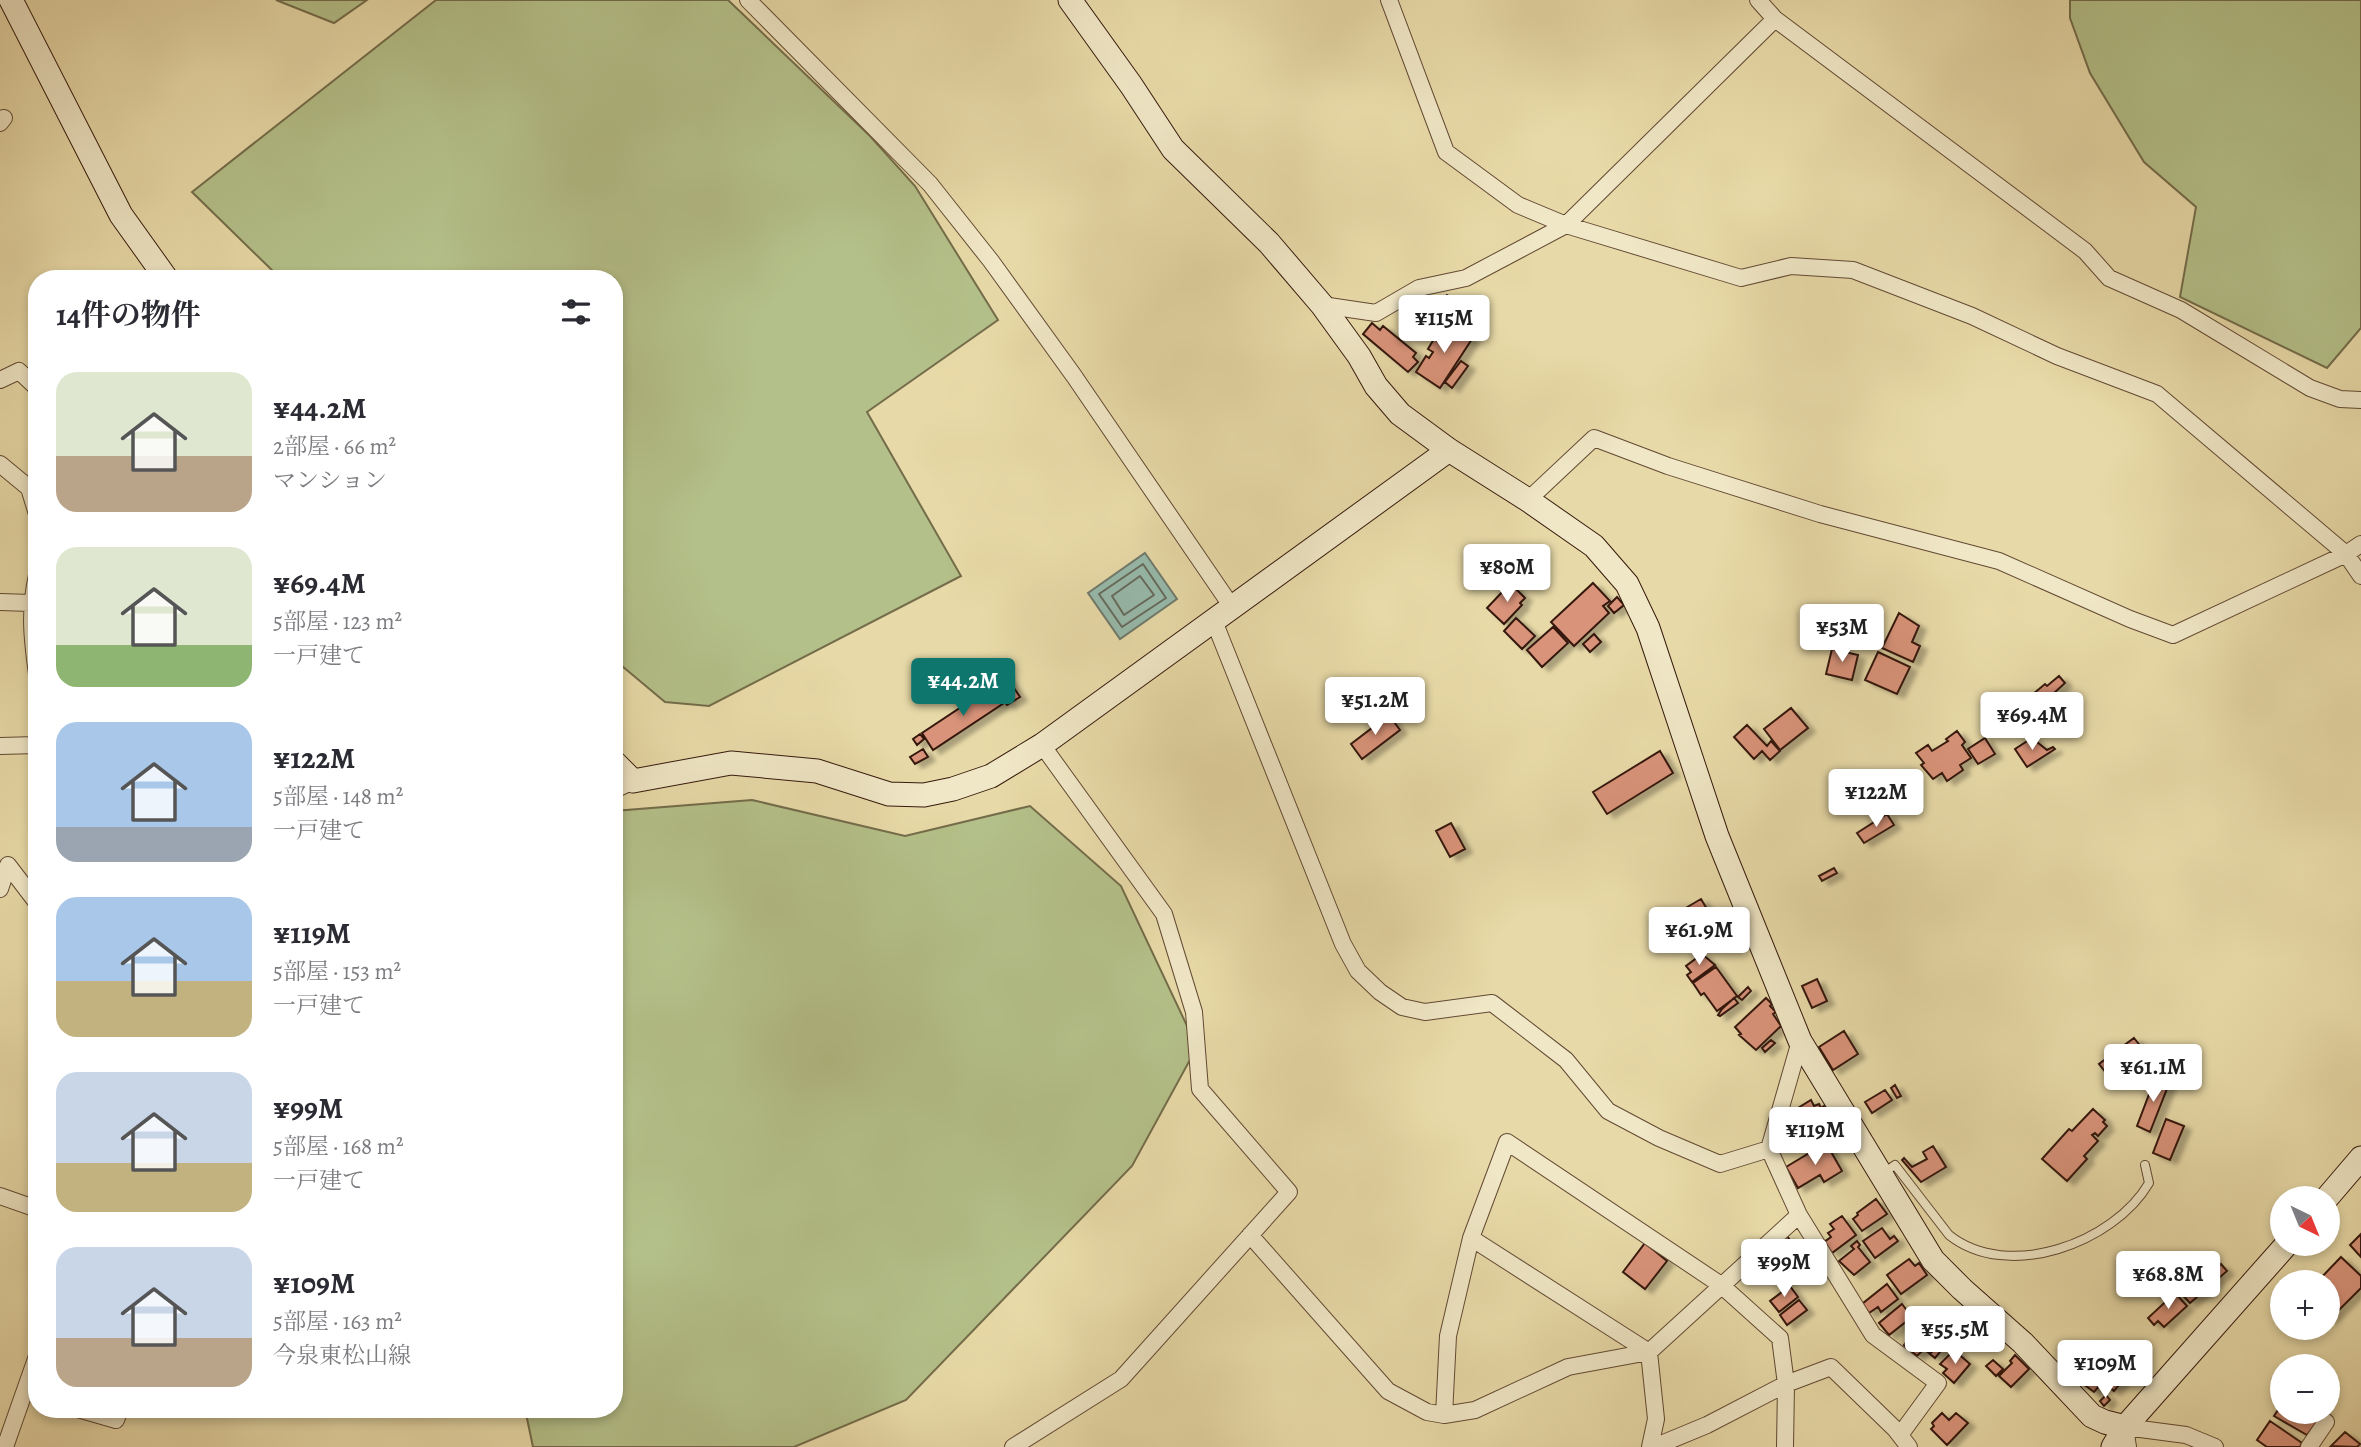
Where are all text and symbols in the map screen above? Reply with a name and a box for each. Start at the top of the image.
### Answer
icon: filters [557,293,595,331]
text: 14件の物件 [56,295,201,335]
pin: ¥115M [1395,296,1493,355]
text: ¥115M [1415,302,1473,333]
text: ¥44.2M [273,388,366,428]
icon: home [112,400,196,484]
text: 2部屋 · 66 m² [273,431,396,462]
text: マンション [273,465,387,496]
pin: ¥80M [1466,544,1548,604]
text: ¥80M [1479,551,1535,582]
text: ¥69.4M [273,563,366,603]
icon: home [112,575,196,659]
pin: ¥53M [1801,604,1883,664]
text: 5部屋 · 123 m² [273,606,402,637]
text: ¥53M [1816,611,1868,642]
text: 一戸建て [273,640,365,671]
pin: ¥44.2M [906,658,1020,718]
text: ¥44.2M [927,665,999,696]
pin: ¥51.2M [1318,678,1432,737]
text: ¥51.2M [1341,684,1409,715]
pin: ¥69.4M [1975,692,2089,752]
text: ¥69.4M [1996,699,2068,730]
text: ¥122M [273,738,355,778]
icon: home [112,750,196,834]
pin: ¥122M [1827,770,1925,829]
text: ¥122M [1845,776,1908,807]
text: 5部屋 · 148 m² [273,781,403,812]
text: 一戸建て [273,815,365,846]
pin: ¥61.9M [1642,908,1756,967]
text: ¥119M [273,913,351,953]
text: ¥61.9M [1665,914,1733,945]
icon: home [112,925,196,1009]
text: 5部屋 · 153 m² [273,956,401,987]
text: 一戸建て [273,990,365,1021]
pin: ¥61.1M [2096,1044,2210,1104]
text: ¥61.1M [2120,1051,2186,1082]
text: ¥99M [273,1088,343,1128]
icon: home [112,1100,196,1184]
pin: ¥119M [1766,1108,1864,1167]
text: ¥119M [1785,1114,1845,1145]
text: 5部屋 · 168 m² [273,1131,403,1162]
text: 一戸建て [273,1165,365,1196]
north arrow [2270,1186,2340,1256]
map controls [2270,1186,2340,1424]
pin: ¥99M [1743,1240,1825,1299]
text: ¥99M [1757,1246,1811,1277]
pin: ¥68.8M [2111,1252,2225,1311]
text: ¥68.8M [2132,1258,2204,1289]
text: ¥109M [273,1263,355,1303]
button: + [2270,1270,2340,1340]
icon: home [112,1275,196,1359]
text: 5部屋 · 163 m² [273,1306,402,1337]
pin: ¥55.5M [1898,1306,2012,1366]
text: ¥55.5M [1921,1313,1989,1344]
text: 今泉東松山線 [273,1340,411,1371]
pin: ¥109M [2056,1340,2154,1400]
text: ¥109M [2074,1347,2137,1378]
button: − [2270,1354,2340,1424]

